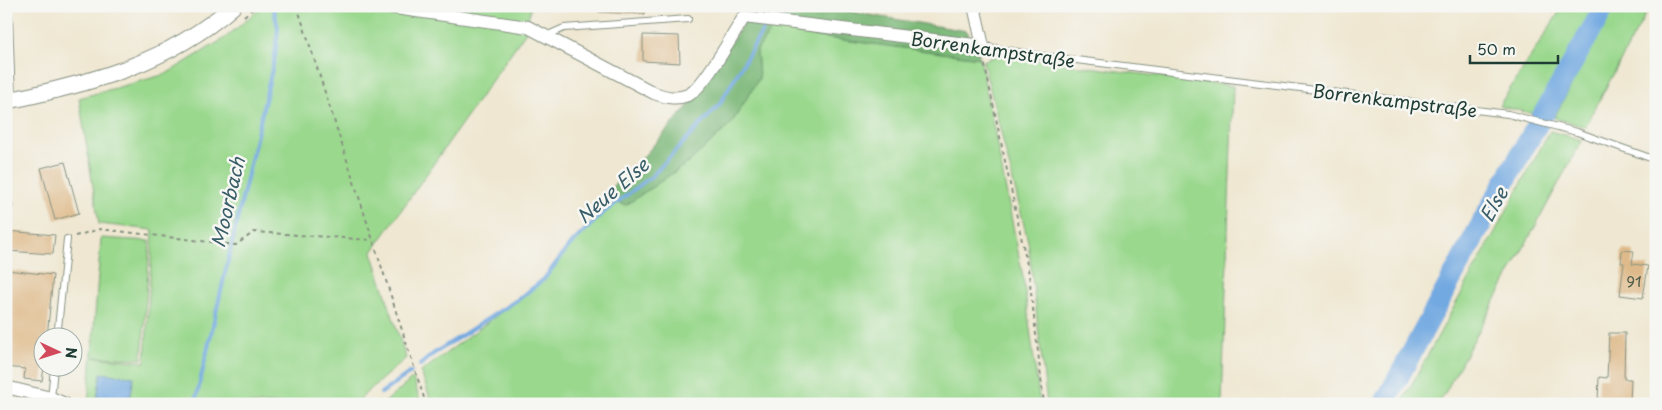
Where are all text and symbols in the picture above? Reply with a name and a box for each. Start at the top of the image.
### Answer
street label: Borrenkampstraße [909,24,1077,74]
scale bar [1470,32,1557,64]
text: 50 m [1477,37,1516,60]
street label: Borrenkampstraße [1311,77,1479,123]
water label: Neue Else [570,150,655,229]
water label: Moorbach [203,153,251,250]
water label: Else [1472,181,1514,226]
house number: 91 [1626,269,1642,292]
north arrow [32,328,82,378]
text: N [61,347,82,359]

